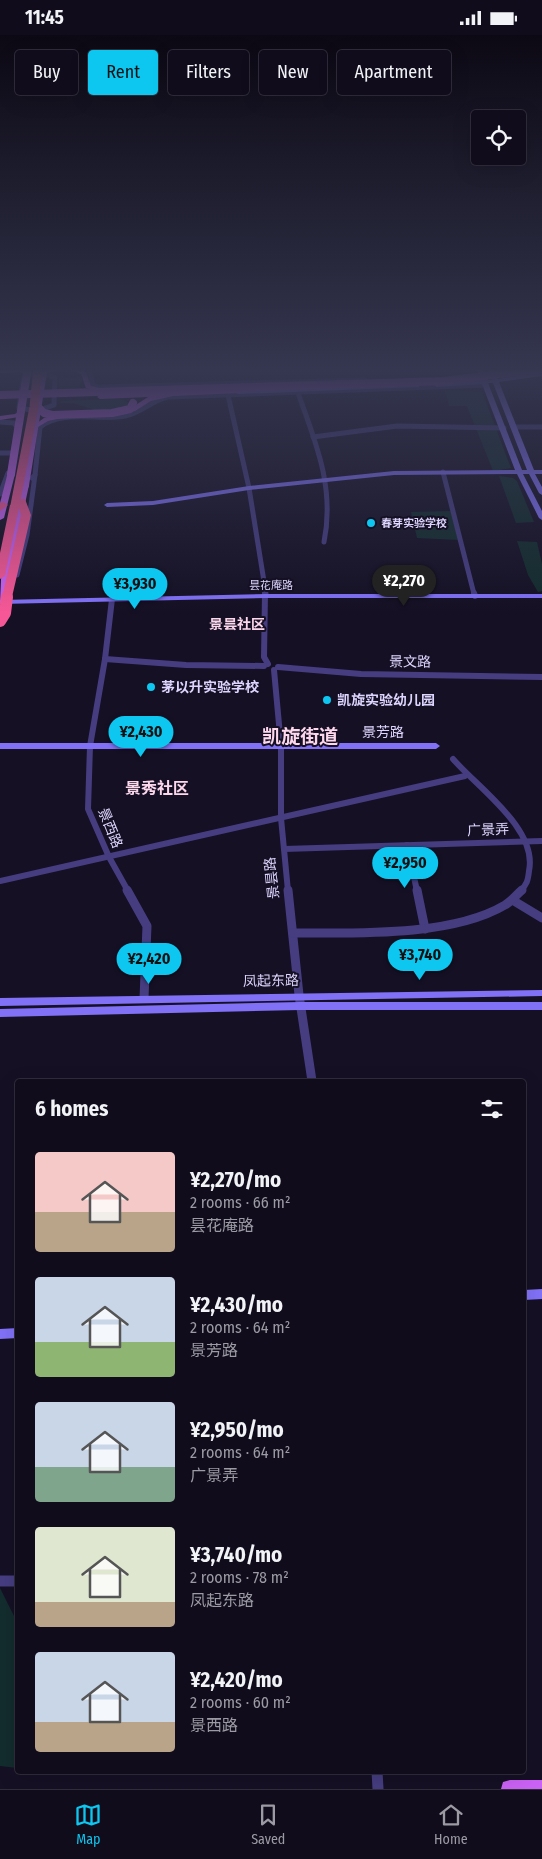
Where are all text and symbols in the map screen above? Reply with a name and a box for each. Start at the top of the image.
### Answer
text: 11:45 [25,6,64,29]
chip: Buy [15,50,78,95]
chip: Rent [88,50,158,95]
chip: Filters [168,50,249,95]
chip: New [259,50,327,95]
chip: Apartment [337,50,451,95]
map controls [471,110,526,165]
button: locate [471,110,526,165]
marker: 春芽实验学校 [365,517,377,529]
place label: 春芽实验学校 [381,517,447,530]
pin: ¥2,270 [363,565,445,607]
pin: ¥3,930 [94,567,176,610]
text: ¥2,270 [383,571,425,590]
text: ¥3,930 [113,574,157,593]
street label: 昙花庵路 [249,579,293,592]
district label: 景昙社区 [209,616,265,633]
street label: 景文路 [389,653,431,671]
place label: 茅以升实验学校 [161,679,259,696]
marker: 茅以升实验学校 [145,681,157,693]
place label: 凯旋实验幼儿园 [337,692,435,709]
marker: 凯旋实验幼儿园 [321,694,333,706]
pin: ¥2,430 [100,715,182,758]
text: ¥2,430 [119,722,163,741]
street label: 景芳路 [362,724,404,741]
district label: 凯旋街道 [262,725,338,748]
district label: 景秀社区 [125,779,189,798]
street label: 景西路 [94,805,126,851]
street label: 广景弄 [467,821,509,839]
pin: ¥2,950 [364,847,446,889]
text: ¥2,950 [383,853,427,872]
street label: 景昙路 [261,856,283,900]
pin: ¥3,740 [379,939,461,981]
pin: ¥2,420 [108,943,190,985]
text: ¥3,740 [399,945,441,964]
text: ¥2,420 [128,949,170,968]
street label: 凤起东路 [243,972,299,990]
icon: filters [478,1095,506,1123]
text: 6 homes [35,1096,108,1122]
text: ¥2,270/mo [190,1167,281,1193]
icon: home [75,1172,135,1232]
text: 2 rooms · 66 m² [190,1193,290,1212]
text: 昙花庵路 [190,1216,254,1235]
text: ¥2,430/mo [190,1292,283,1318]
icon: home [75,1297,135,1357]
text: 2 rooms · 64 m² [190,1318,290,1337]
text: 景芳路 [190,1341,238,1360]
text: ¥2,950/mo [190,1417,284,1443]
icon: home [75,1422,135,1482]
text: 2 rooms · 64 m² [190,1443,290,1462]
text: 广景弄 [190,1466,238,1485]
text: ¥3,740/mo [190,1542,282,1568]
icon: home [75,1547,135,1607]
text: 2 rooms · 78 m² [190,1568,289,1587]
text: 凤起东路 [190,1591,254,1610]
text: ¥2,420/mo [190,1667,283,1693]
icon: home [75,1672,135,1732]
text: 2 rooms · 60 m² [190,1693,291,1712]
text: 景西路 [190,1716,238,1735]
tab: Map [74,1801,102,1848]
tab: Saved [251,1801,285,1848]
tab: Home [434,1801,468,1848]

